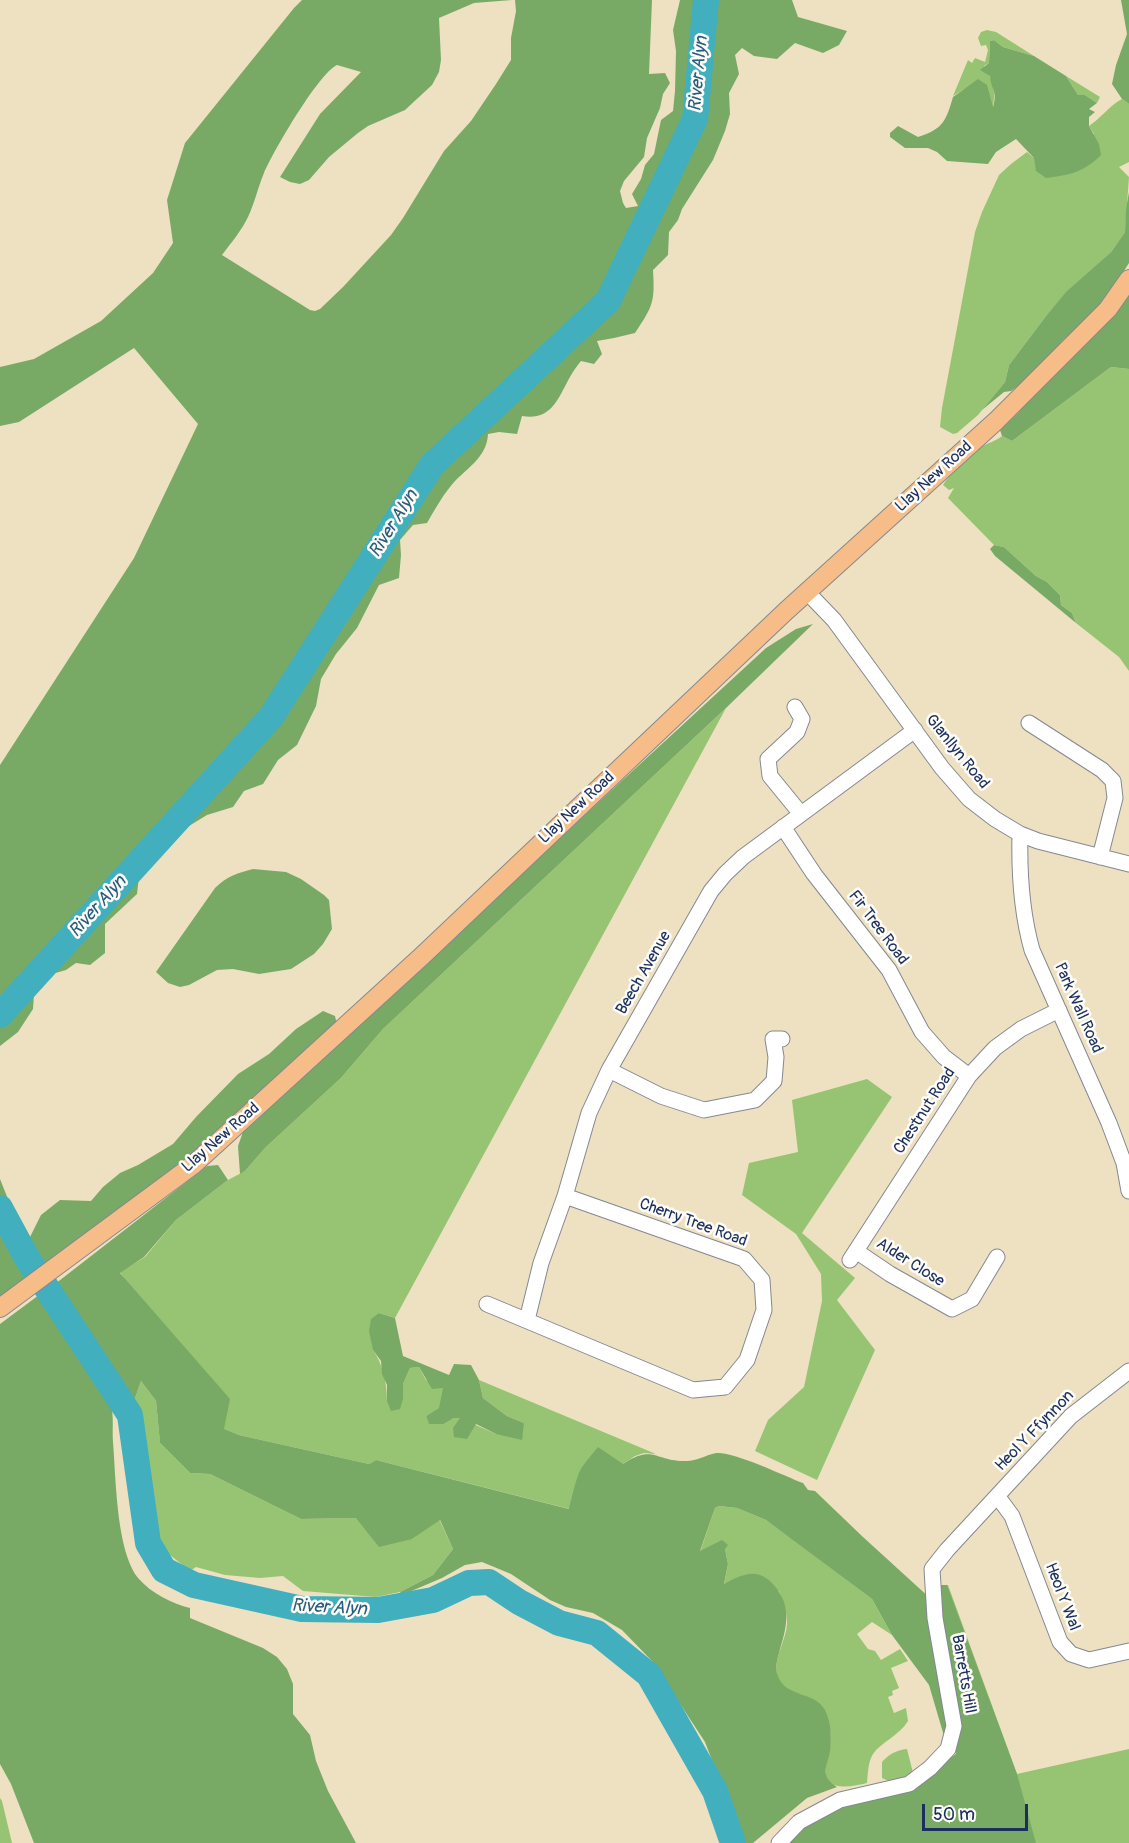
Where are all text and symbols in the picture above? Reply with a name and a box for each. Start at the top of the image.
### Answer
water label: River Alyn [685,36,713,112]
street label: Llay New Road [892,438,976,516]
water label: River Alyn [365,486,423,562]
street label: Glanllyn Road [921,711,993,793]
street label: Llay New Road [535,768,619,848]
water label: River Alyn [65,872,131,942]
street label: Fir Tree Road [844,887,912,969]
street label: Beech Avenue [612,928,676,1018]
street label: Park Wall Road [1050,960,1106,1056]
street label: Chestnut Road [890,1064,960,1158]
street label: Llay New Road [178,1099,264,1177]
street label: Cherry Tree Road [637,1195,749,1251]
street label: Alder Close [872,1235,948,1291]
street label: Heol Y Ffynnon [992,1387,1078,1475]
street label: Heol Y Wal [1040,1560,1084,1634]
water label: River Alyn [291,1595,367,1621]
street label: Barretts Hill [947,1633,979,1715]
scale bar [925,1792,1032,1830]
text: 50 m [933,1803,975,1826]

